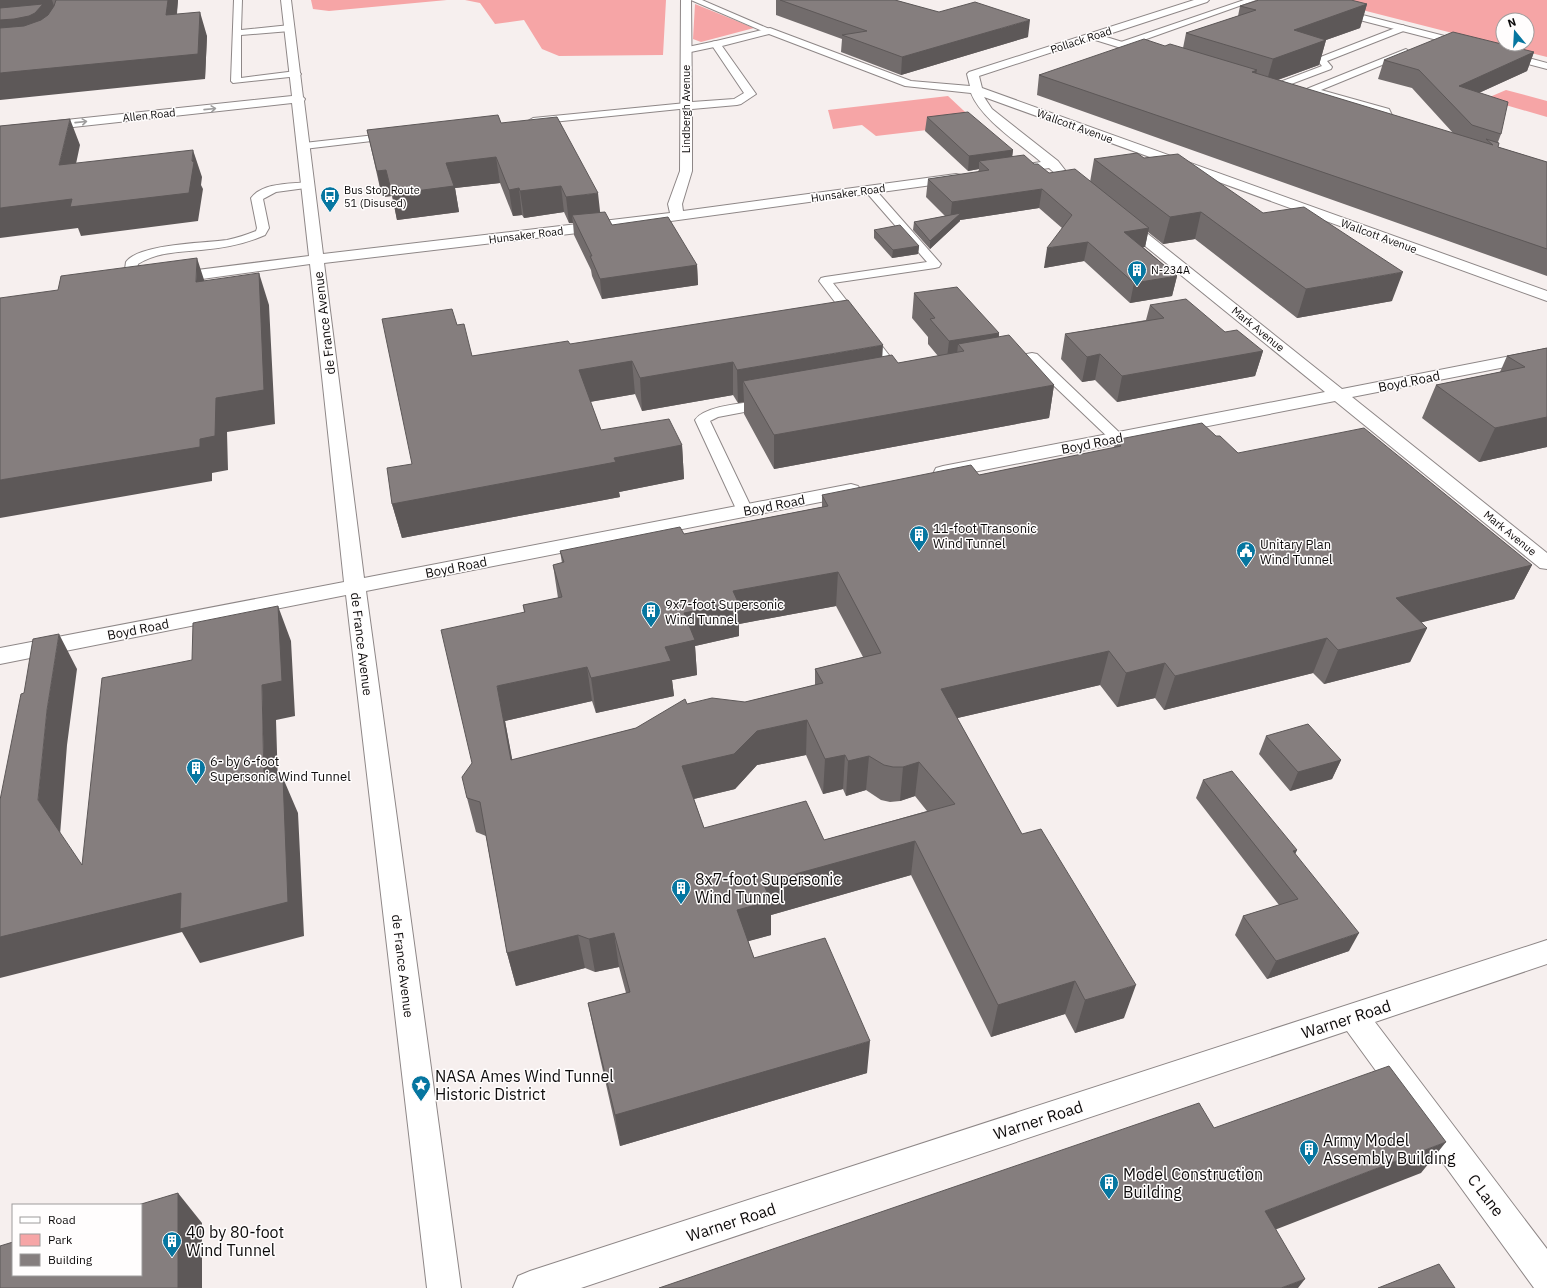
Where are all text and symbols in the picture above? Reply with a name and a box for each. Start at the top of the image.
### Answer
north arrow [1495,12,1535,52]
text: N [1506,15,1518,30]
street label: Pollack Road [1049,24,1113,56]
street label: Lindbergh Avenue [679,65,693,153]
street label: Allen Road [122,105,176,125]
one-way arrow [203,105,216,112]
street label: Wallcott Avenue [1035,106,1115,146]
one-way arrow [74,119,87,126]
street label: Hunsaker Road [810,181,886,205]
place label: Bus Stop Route 51 (Disused) [344,183,420,210]
bus stop icon: Bus Stop Route 51 (Disused) [319,185,341,213]
street label: Wallcott Avenue [1339,216,1419,256]
street label: Hunsaker Road [488,223,564,247]
building icon: N-234A [1126,259,1148,287]
place label: N-234A [1151,263,1190,277]
street label: de France Avenue [310,270,339,376]
street label: Mark Avenue [1229,303,1287,355]
street label: Boyd Road [1377,367,1441,396]
street label: Boyd Road [1060,429,1124,458]
street label: Boyd Road [742,491,806,520]
street label: Mark Avenue [1481,507,1539,559]
place label: 11-foot Transonic Wind Tunnel [933,520,1037,552]
building icon: 11-foot Transonic Wind Tunnel [908,524,930,552]
place label: Unitary Plan Wind Tunnel [1260,536,1333,568]
public building icon: Unitary Plan Wind Tunnel [1235,540,1257,568]
street label: Boyd Road [424,553,488,582]
street label: de France Avenue [347,591,376,697]
place label: 9x7-foot Supersonic Wind Tunnel [665,596,784,628]
building icon: 9x7-foot Supersonic Wind Tunnel [640,600,662,628]
street label: Boyd Road [106,615,170,644]
place label: 6- by 6-foot Supersonic Wind Tunnel [210,753,351,785]
building icon: 6- by 6-foot Supersonic Wind Tunnel [185,757,207,785]
place label: 8x7-foot Supersonic Wind Tunnel [695,869,841,907]
building icon: 8x7-foot Supersonic Wind Tunnel [670,877,692,905]
street label: de France Avenue [388,913,417,1019]
street label: Warner Road [1299,995,1393,1043]
place label: NASA Ames Wind Tunnel Historic District [435,1066,614,1104]
place icon: NASA Ames Wind Tunnel Historic District [410,1074,432,1102]
street label: Warner Road [991,1096,1085,1144]
place label: Army Model Assembly Building [1323,1130,1456,1168]
building icon: Army Model Assembly Building [1298,1138,1320,1166]
place label: Model Construction Building [1123,1164,1263,1202]
street label: C Lane [1464,1170,1509,1220]
building icon: Model Construction Building [1098,1172,1120,1200]
street label: Warner Road [684,1198,778,1246]
legend [12,1204,142,1276]
text: Road [48,1212,76,1227]
place label: 40 by 80-foot Wind Tunnel [186,1222,284,1260]
building icon: 40 by 80-foot Wind Tunnel [161,1230,183,1258]
text: Park [48,1232,73,1247]
text: Building [48,1252,93,1267]

